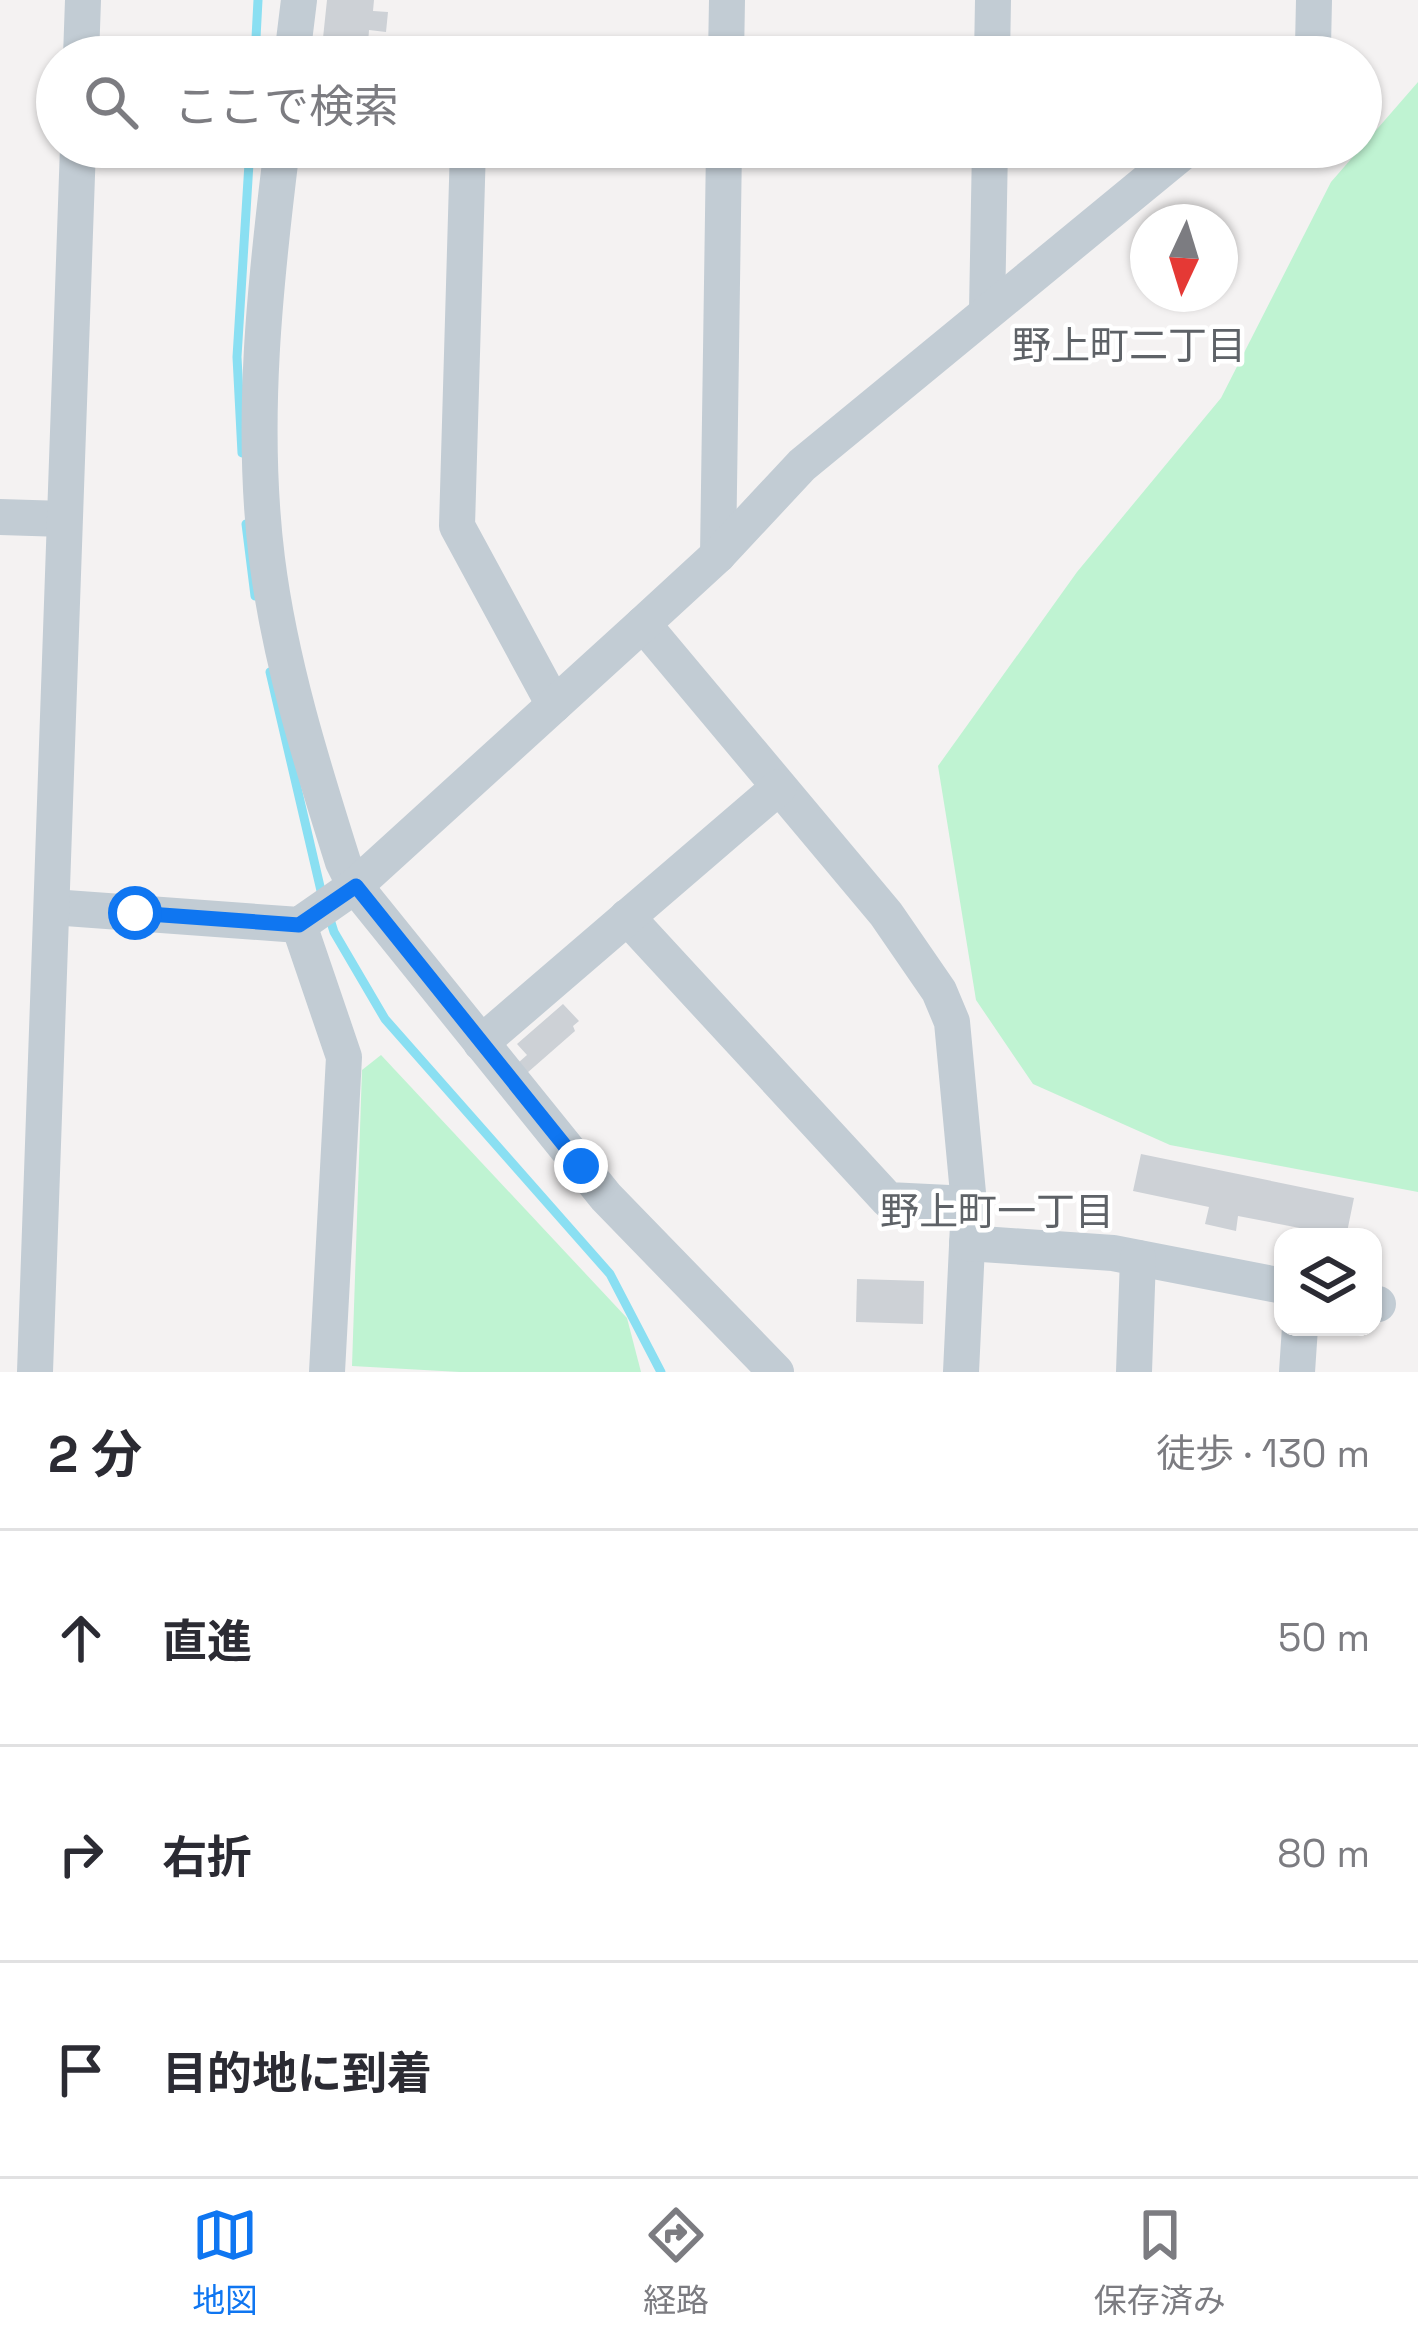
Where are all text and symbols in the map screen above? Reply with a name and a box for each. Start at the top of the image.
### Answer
search box [36,36,1382,168]
icon: search [78,69,144,135]
text: ここで検索 [174,78,399,135]
north arrow [1130,204,1238,312]
district label: 野上町二丁目 [1012,321,1246,370]
route start [108,886,162,940]
route end [554,1139,608,1193]
district label: 野上町一丁目 [880,1187,1114,1236]
map controls [1274,1228,1382,1336]
button: layers [1274,1228,1382,1336]
text: 2 分 [48,1422,142,1487]
text: 徒歩 · 130 m [1156,1429,1370,1478]
icon: ahead [48,1605,114,1671]
text: 直進 [162,1613,252,1670]
text: 50 m [1278,1613,1370,1662]
icon: right [48,1821,114,1887]
text: 右折 [162,1829,252,1886]
text: 80 m [1277,1829,1370,1878]
icon: arrive [48,2037,114,2103]
text: 目的地に到着 [162,2045,432,2102]
tab: 地図 [192,2202,258,2322]
tab: 経路 [643,2202,709,2322]
tab: 保存済み [1094,2202,1226,2322]

